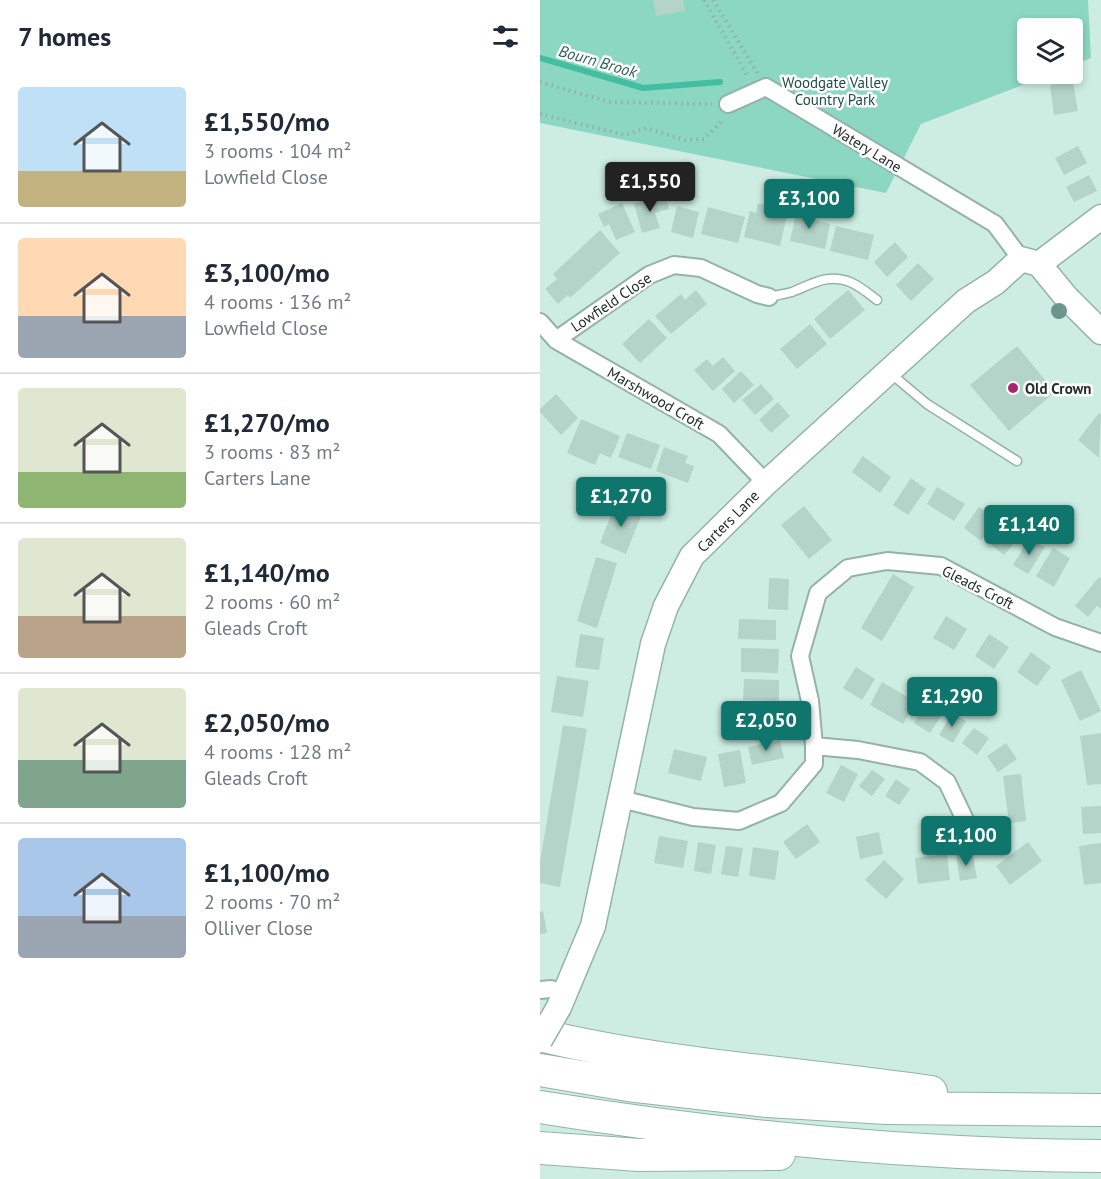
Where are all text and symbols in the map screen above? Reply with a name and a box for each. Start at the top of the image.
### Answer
map controls [1017,18,1083,84]
button: layers [1017,18,1083,84]
text: 7 homes [18,20,111,53]
icon: filters [489,20,522,53]
water label: Bourn Brook [557,40,640,82]
park label: Woodgate Valley Country Park [782,73,888,109]
text: £1,550/mo [204,105,330,138]
icon: home [66,111,138,183]
street label: Watery Lane [829,120,905,176]
text: 3 rooms · 104 m² [204,138,351,164]
pin: £1,550 [601,162,699,213]
text: Lowfield Close [204,164,328,190]
text: £1,550 [619,168,681,194]
pin: £3,100 [760,179,858,230]
text: £3,100 [778,185,840,211]
text: £3,100/mo [204,256,330,289]
icon: home [66,262,138,334]
street label: Lowfield Close [567,268,655,336]
text: 4 rooms · 136 m² [204,289,351,315]
text: Lowfield Close [204,315,328,341]
street label: Marshwood Croft [604,363,708,433]
place label: Old Crown [1025,379,1092,398]
marker: Old Crown [1006,381,1020,395]
text: £1,270/mo [204,406,330,439]
icon: home [66,412,138,484]
text: 3 rooms · 83 m² [204,439,340,465]
text: Carters Lane [204,465,311,491]
pin: £1,270 [572,477,670,528]
text: £1,270 [590,483,652,509]
street label: Carters Lane [693,486,763,556]
pin: £1,140 [980,505,1078,556]
text: £1,140 [998,511,1060,537]
text: £1,140/mo [204,556,330,589]
street label: Gleads Croft [939,561,1017,613]
icon: home [66,562,138,634]
text: 2 rooms · 60 m² [204,589,340,615]
text: Gleads Croft [204,615,308,641]
pin: £1,290 [903,677,1001,728]
text: £1,290 [921,683,983,709]
pin: £2,050 [717,701,815,752]
text: £2,050/mo [204,706,330,739]
text: £2,050 [735,707,797,733]
icon: home [66,712,138,784]
text: 4 rooms · 128 m² [204,739,351,765]
text: Gleads Croft [204,765,308,791]
pin: £1,100 [917,816,1015,867]
text: £1,100 [935,822,997,848]
text: £1,100/mo [204,856,330,889]
icon: home [66,862,138,934]
text: 2 rooms · 70 m² [204,889,340,915]
text: Olliver Close [204,915,313,941]

